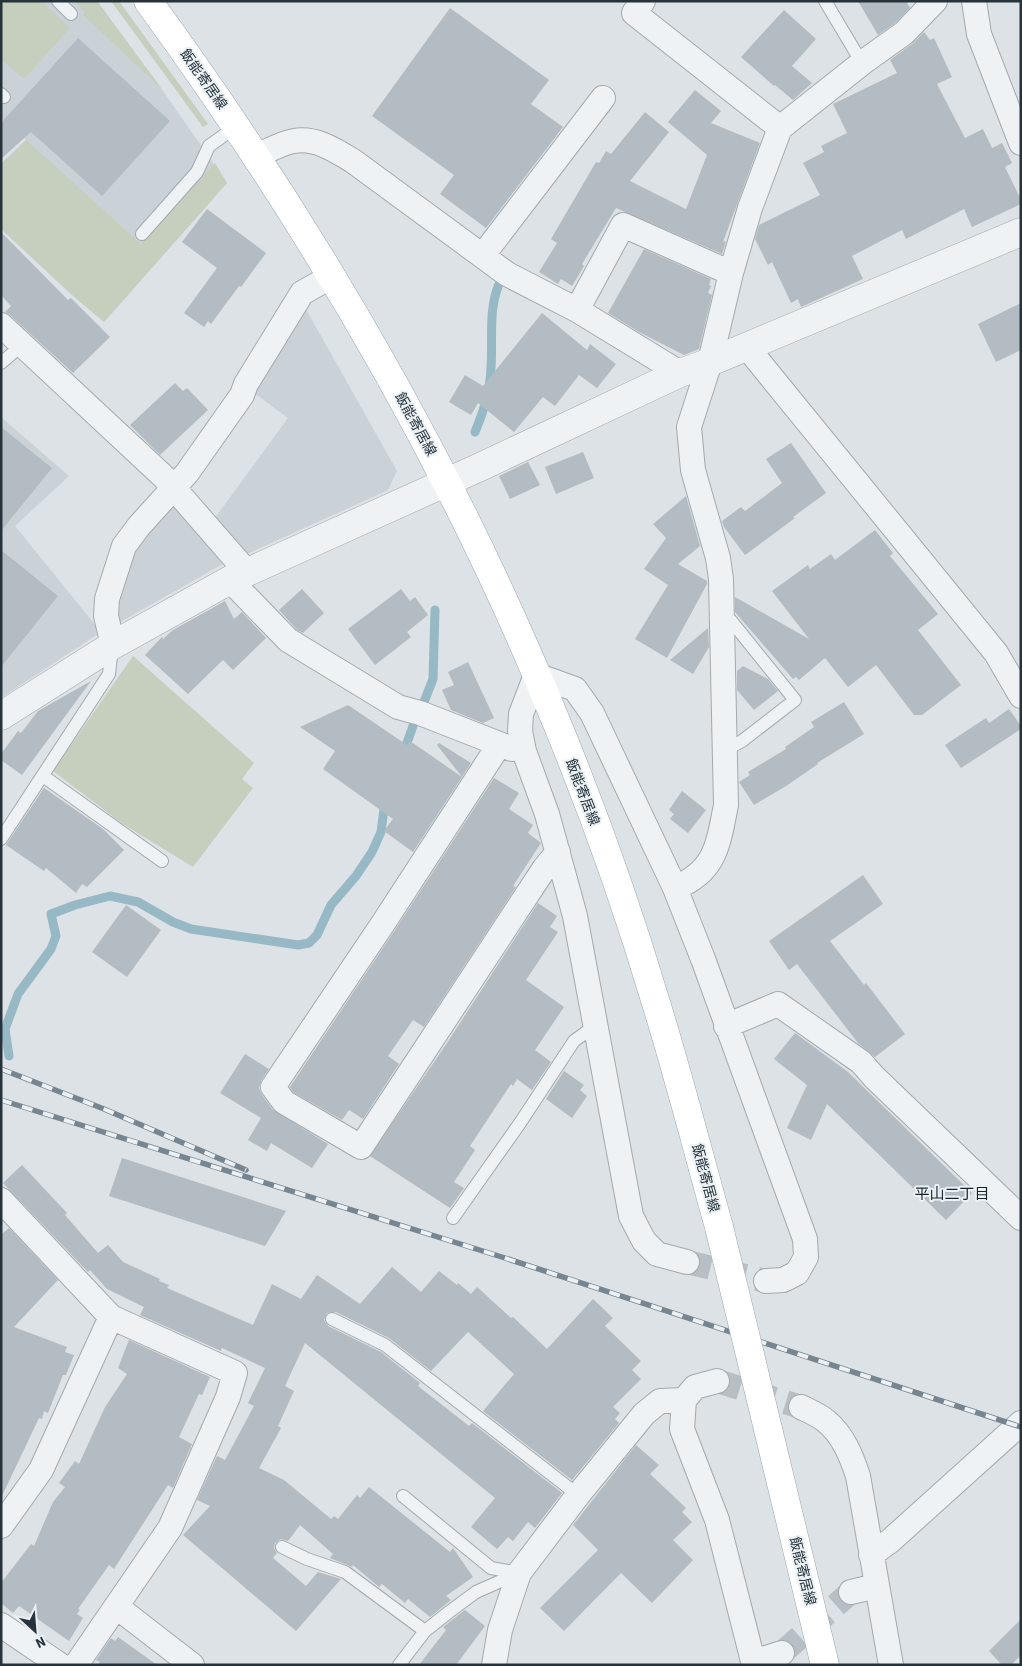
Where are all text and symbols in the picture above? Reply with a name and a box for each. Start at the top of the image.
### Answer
street label: 飯能寄居線 [175,45,231,114]
street label: 飯能寄居線 [389,389,441,460]
street label: 飯能寄居線 [560,756,604,829]
street label: 飯能寄居線 [686,1142,724,1215]
district label: 平山二丁目 [914,1184,990,1205]
street label: 飯能寄居線 [784,1535,820,1608]
north arrow [10,1606,60,1656]
text: N [32,1631,49,1653]

